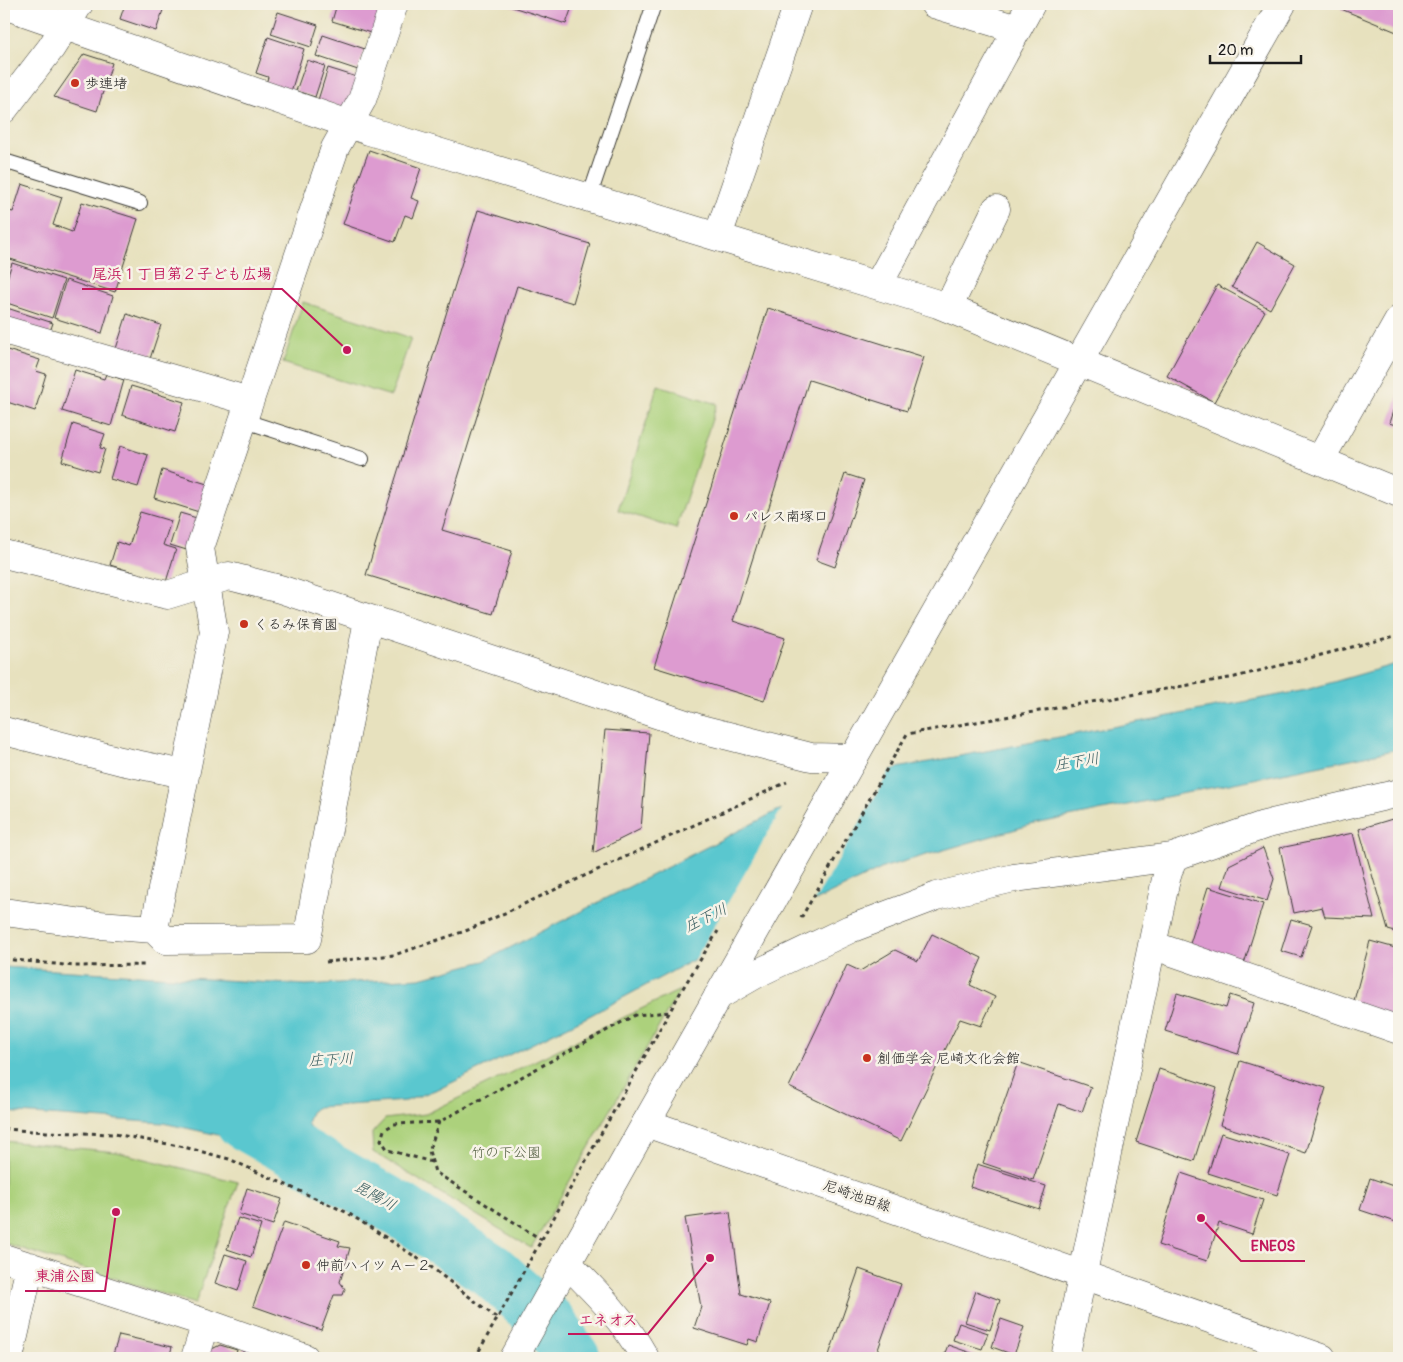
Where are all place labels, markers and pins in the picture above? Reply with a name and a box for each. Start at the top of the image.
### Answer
place label: 歩連堵 [85,75,127,92]
marker: 歩連堵 [69,77,81,89]
callout: 尾浜１丁目第２子ども広場 [82,259,282,289]
place label: パレス南塚口 [744,508,828,525]
marker: パレス南塚口 [728,510,740,522]
place label: くるみ保育園 [254,616,338,633]
marker: くるみ保育園 [238,618,250,630]
place label: 創価学会 尼崎文化会館 [877,1050,1020,1067]
marker: 創価学会 尼崎文化会館 [861,1052,873,1064]
callout: ENEOS [1241,1231,1305,1261]
place label: 仲前ハイツ Ａ－２ [316,1257,431,1274]
marker: 仲前ハイツ Ａ－２ [300,1259,312,1271]
callout: 東浦公園 [25,1261,105,1291]
callout: エネオス [568,1304,648,1334]

